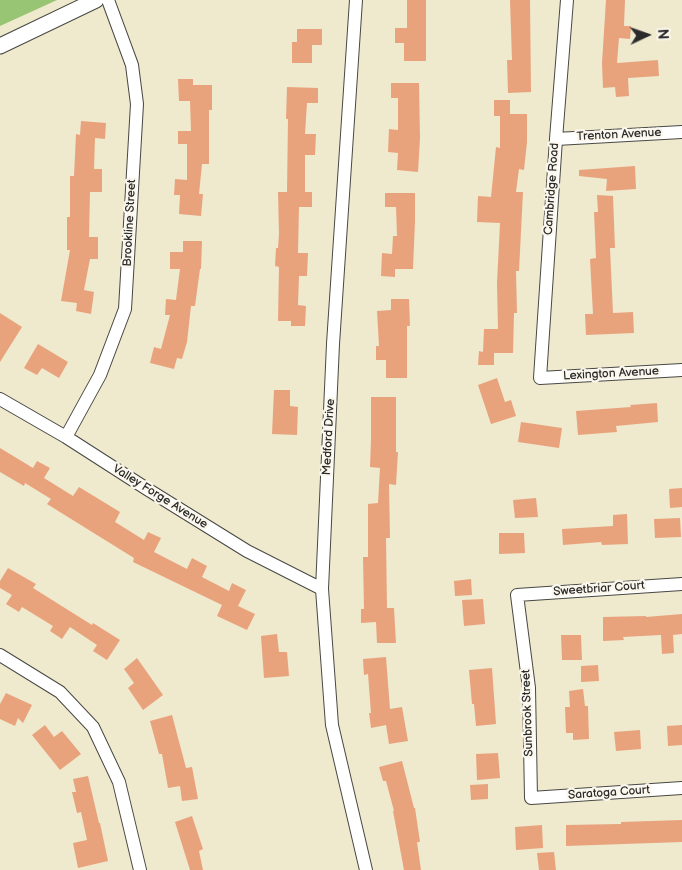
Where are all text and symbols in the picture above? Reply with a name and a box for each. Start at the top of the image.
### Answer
north arrow [622,10,672,60]
text: N [654,28,671,40]
street label: Trenton Avenue [576,126,662,144]
street label: Cambridge Road [542,142,562,236]
street label: Brookline Street [121,179,139,267]
street label: Lexington Avenue [563,364,659,384]
street label: Medford Drive [320,398,338,476]
street label: Valley Forge Avenue [110,462,210,532]
street label: Sweetbriar Court [553,579,645,599]
street label: Sunbrook Street [519,669,537,757]
street label: Saratoga Court [568,783,650,803]

